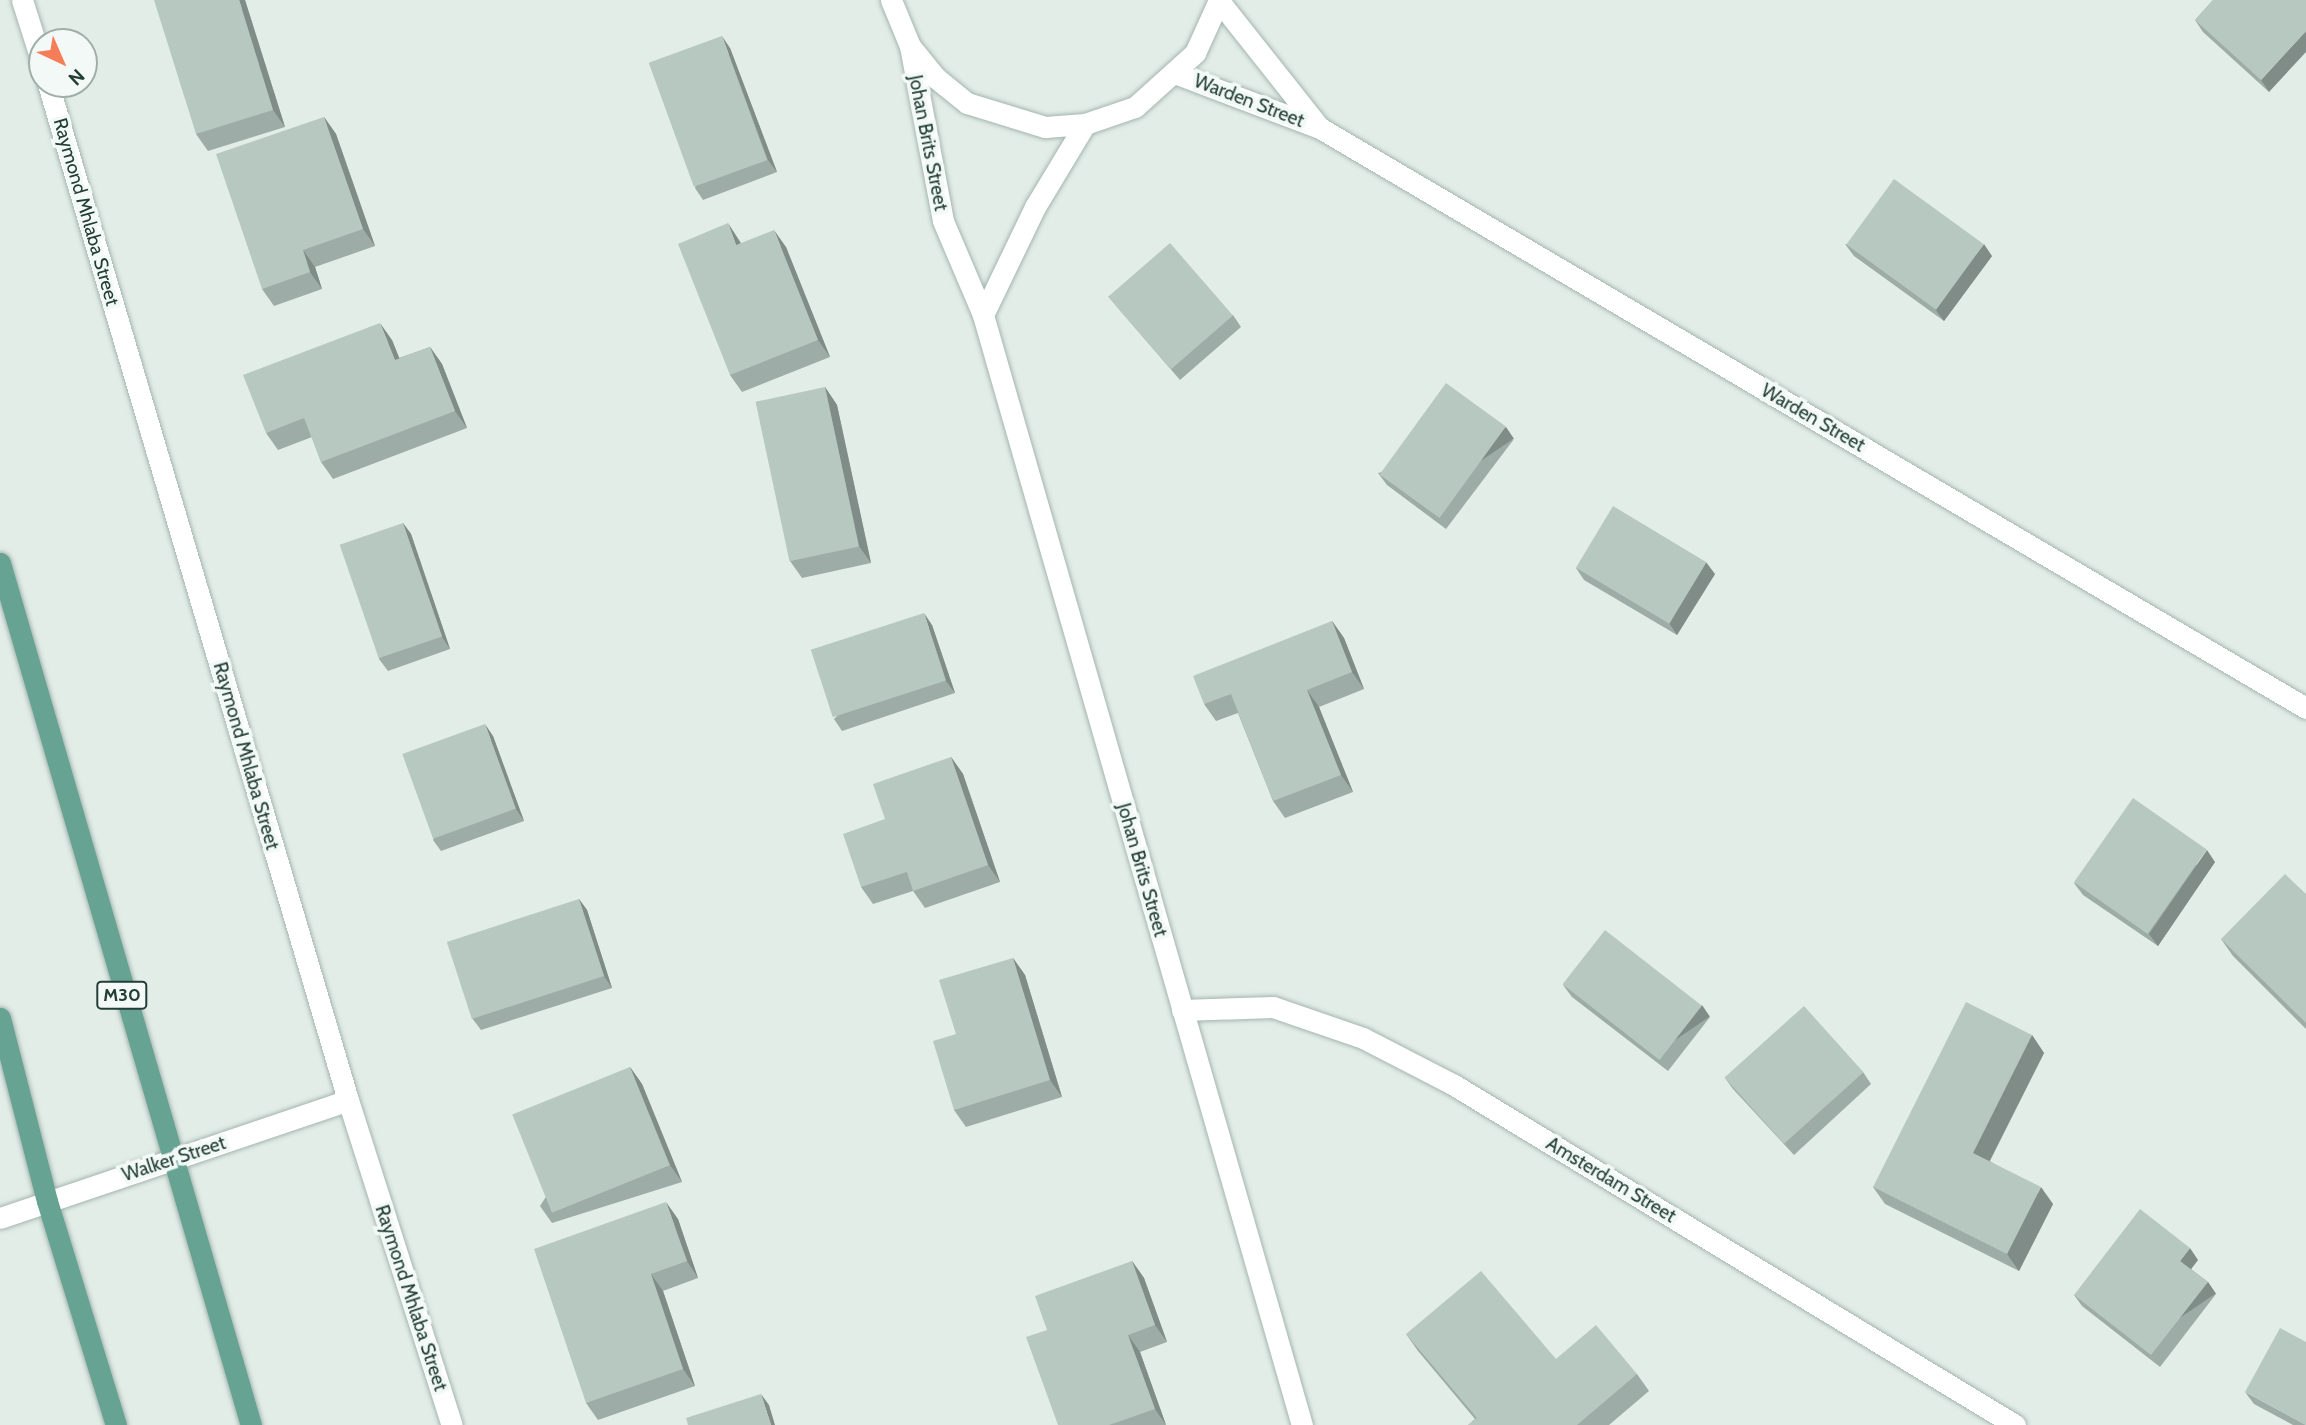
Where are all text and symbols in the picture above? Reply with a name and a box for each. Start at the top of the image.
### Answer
north arrow [28,28,98,98]
text: N [64,64,89,90]
street label: Warden Street [1191,70,1307,132]
street label: Johan Brits Street [904,73,952,213]
street label: Raymond Mhlaba Street [48,116,124,308]
street label: Warden Street [1757,379,1869,457]
street label: Raymond Mhlaba Street [208,660,284,852]
street label: Johan Brits Street [1112,801,1172,939]
road number: M30 [96,980,148,1010]
street label: Walker Street [119,1132,229,1186]
street label: Amsterdam Street [1542,1132,1680,1228]
street label: Raymond Mhlaba Street [370,1202,452,1394]

